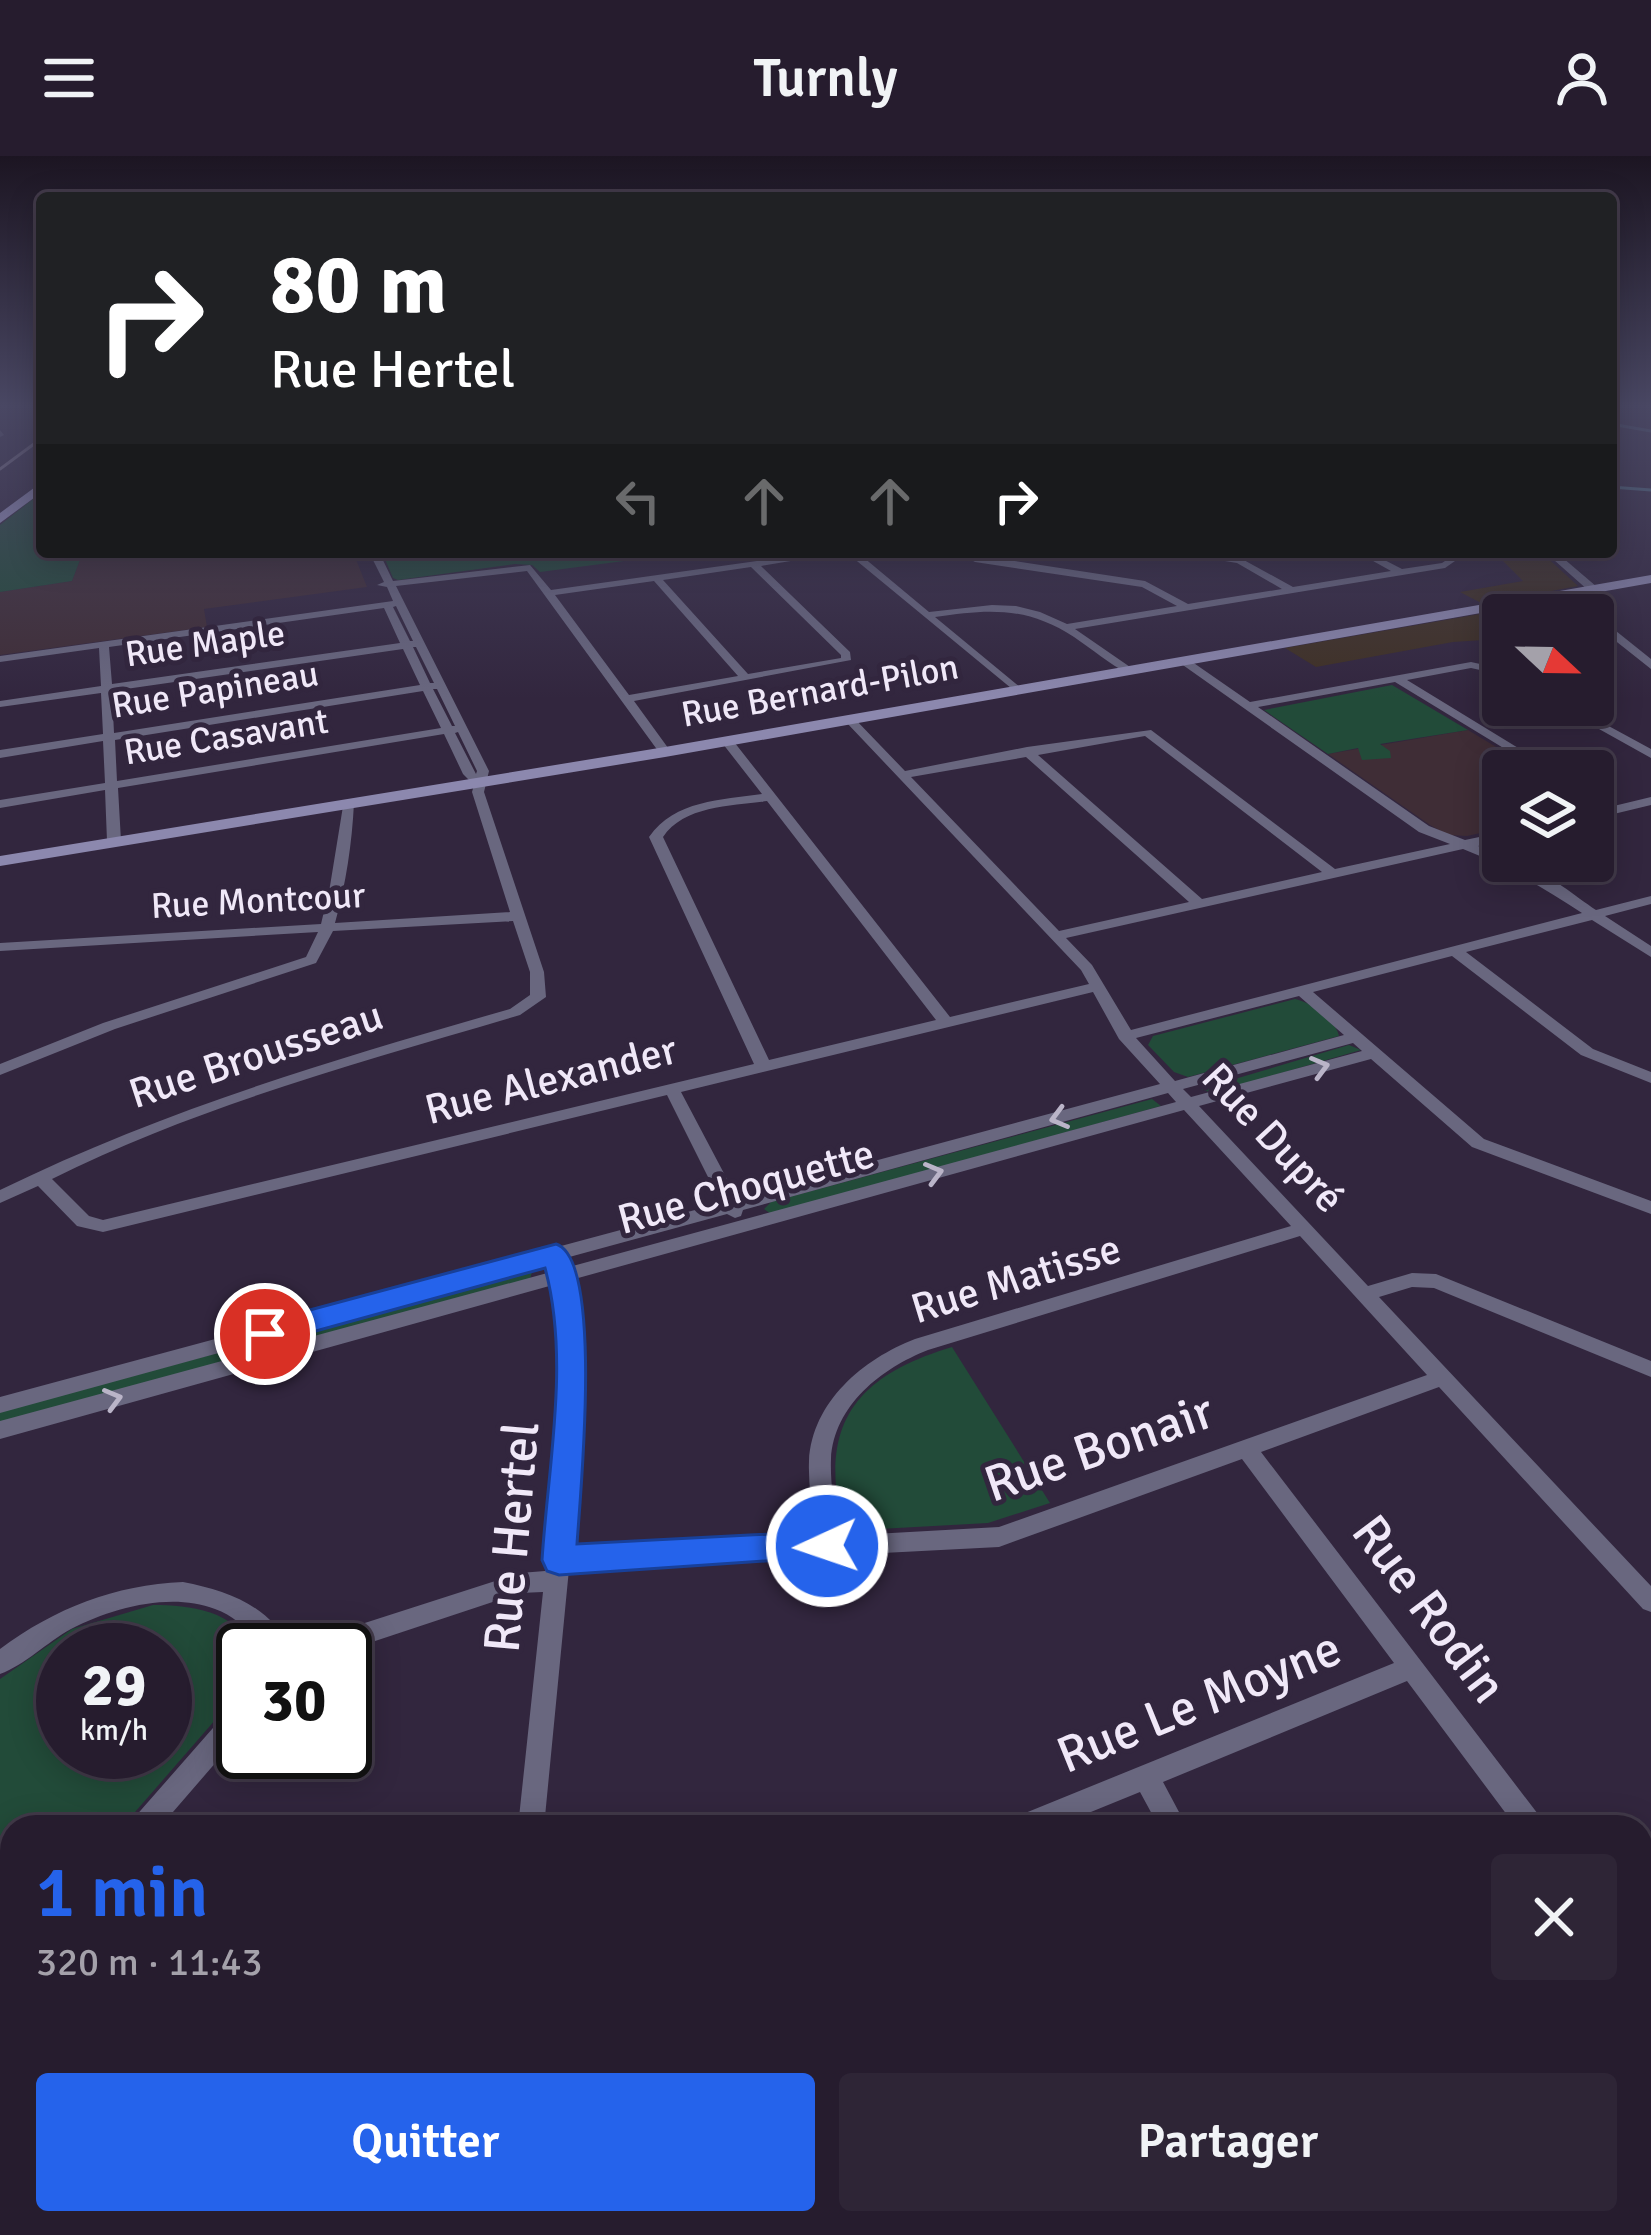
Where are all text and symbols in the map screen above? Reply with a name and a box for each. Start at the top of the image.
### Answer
icon: menu [36,45,102,111]
text: Turnly [753,45,898,112]
icon: person [1549,45,1615,111]
text: 80 m [270,233,447,337]
icon: right [72,240,228,396]
text: Rue Hertel [270,336,515,403]
icon: left [605,468,671,534]
icon: ahead [731,468,797,534]
icon: ahead [857,468,923,534]
icon: right [983,468,1049,534]
north arrow [1482,594,1614,726]
map controls [1482,594,1614,882]
street label: Rue Maple [122,611,288,677]
street label: Rue Bernard-Pilon [678,644,962,738]
street label: Rue Papineau [108,651,322,729]
street label: Rue Casavant [121,699,331,775]
button: layers [1482,750,1614,882]
street label: Rue Montcour [150,873,367,929]
street label: Rue Brousseau [123,990,389,1120]
street label: Rue Alexander [420,1024,683,1136]
street label: Rue Dupré [1191,1053,1355,1223]
one-way arrow [1310,1056,1330,1081]
one-way arrow [1049,1103,1070,1128]
street label: Rue Choquette [612,1128,880,1246]
one-way arrow [924,1162,944,1187]
street label: Rue Matisse [905,1223,1127,1335]
pin [214,1283,316,1385]
icon: arrive [232,1301,298,1367]
street label: Rue Bonair [976,1379,1222,1516]
one-way arrow [102,1388,123,1413]
street label: Rue Hertel [471,1419,553,1655]
position arrow [764,1483,890,1609]
street label: Rue Rodin [1338,1503,1520,1715]
street label: Rue Le Moyne [1048,1617,1350,1787]
speed limit sign: 30 [216,1623,372,1779]
text: 29 [82,1649,146,1723]
text: km/h [80,1712,148,1749]
text: 1 min [36,1848,208,1937]
button: close [1491,1854,1617,1980]
text: 320 m · 11:43 [36,1938,263,1986]
button: Quitter [36,2073,815,2211]
button: Partager [839,2073,1617,2211]

